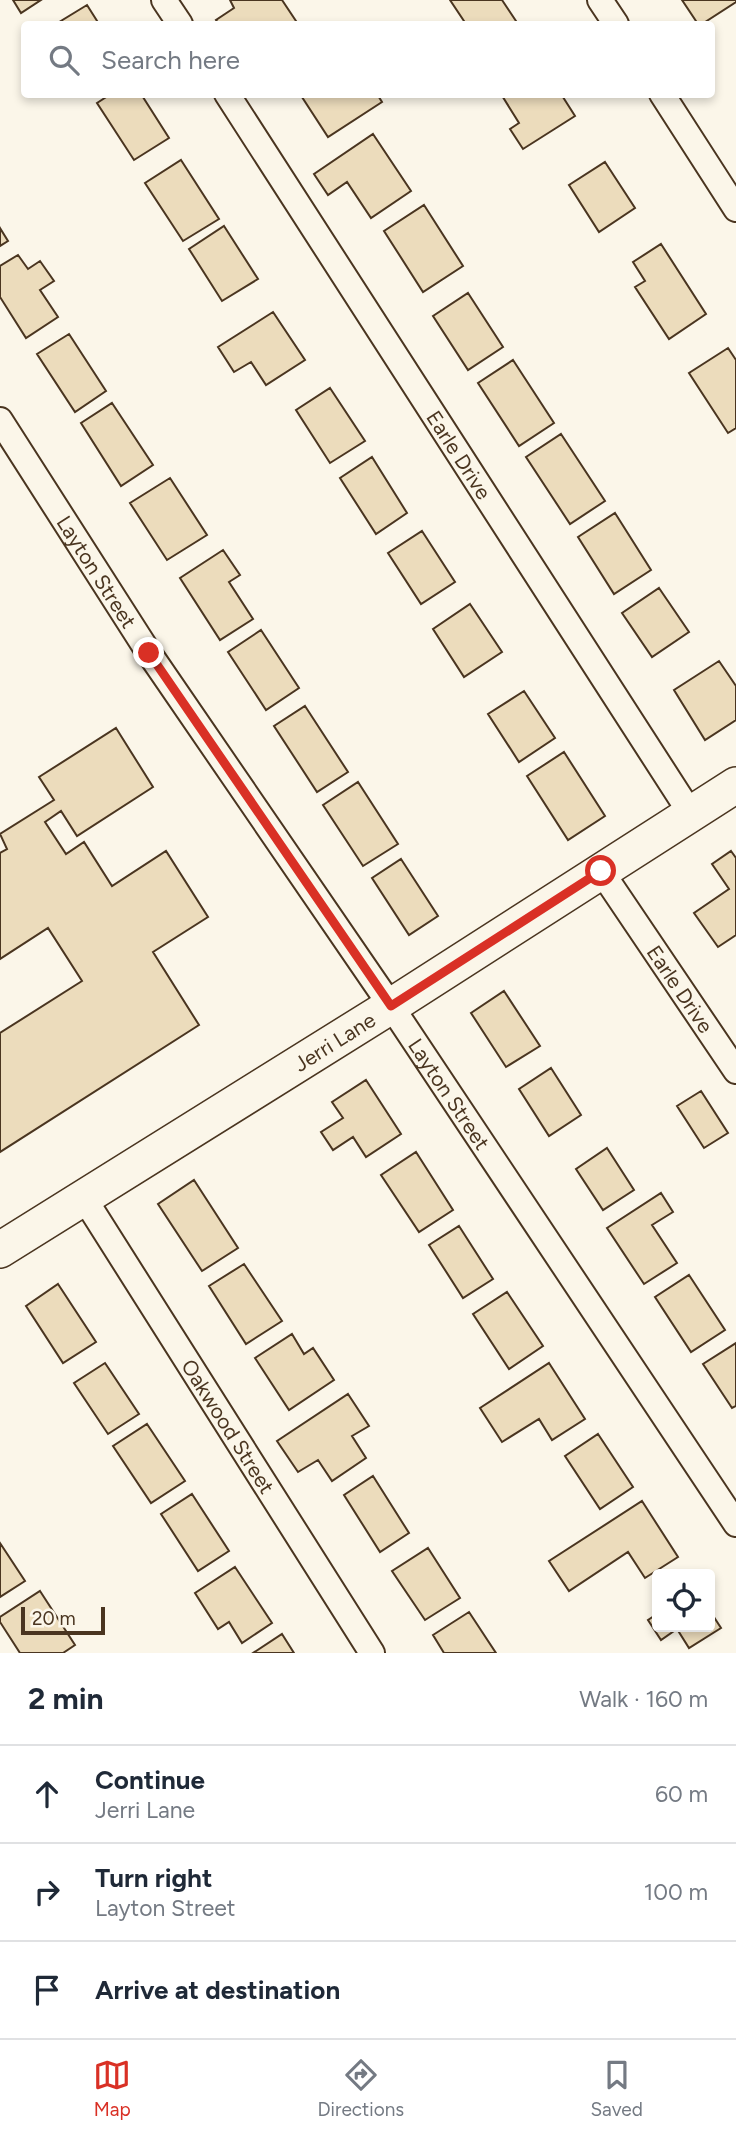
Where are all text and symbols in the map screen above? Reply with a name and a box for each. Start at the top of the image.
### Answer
search box [21,21,715,98]
icon: search [45,41,83,79]
text: Search here [101,44,240,76]
street label: Earle Drive [422,406,497,503]
street label: Layton Street [52,511,142,632]
route end [133,637,164,668]
route start [585,855,616,886]
street label: Earle Drive [642,940,719,1037]
street label: Jerri Lane [289,1007,380,1076]
street label: Layton Street [403,1033,495,1154]
street label: Oakwood Street [177,1354,280,1498]
map controls [652,1569,715,1632]
button: locate [652,1569,715,1632]
scale bar [21,1604,105,1636]
text: 20 m [32,1607,76,1630]
text: 2 min [28,1680,104,1717]
text: Walk · 160 m [579,1685,708,1713]
text: Continue [95,1764,205,1796]
icon: ahead [28,1775,66,1813]
text: 60 m [655,1780,708,1808]
text: Jerri Lane [95,1796,195,1824]
text: Turn right [95,1862,212,1894]
icon: right [28,1873,66,1911]
text: 100 m [644,1878,708,1906]
text: Layton Street [95,1894,236,1922]
icon: arrive [28,1971,66,2009]
text: Arrive at destination [95,1974,340,2006]
tab: Map [93,2056,131,2121]
tab: Directions [317,2056,404,2121]
tab: Saved [590,2056,643,2121]

